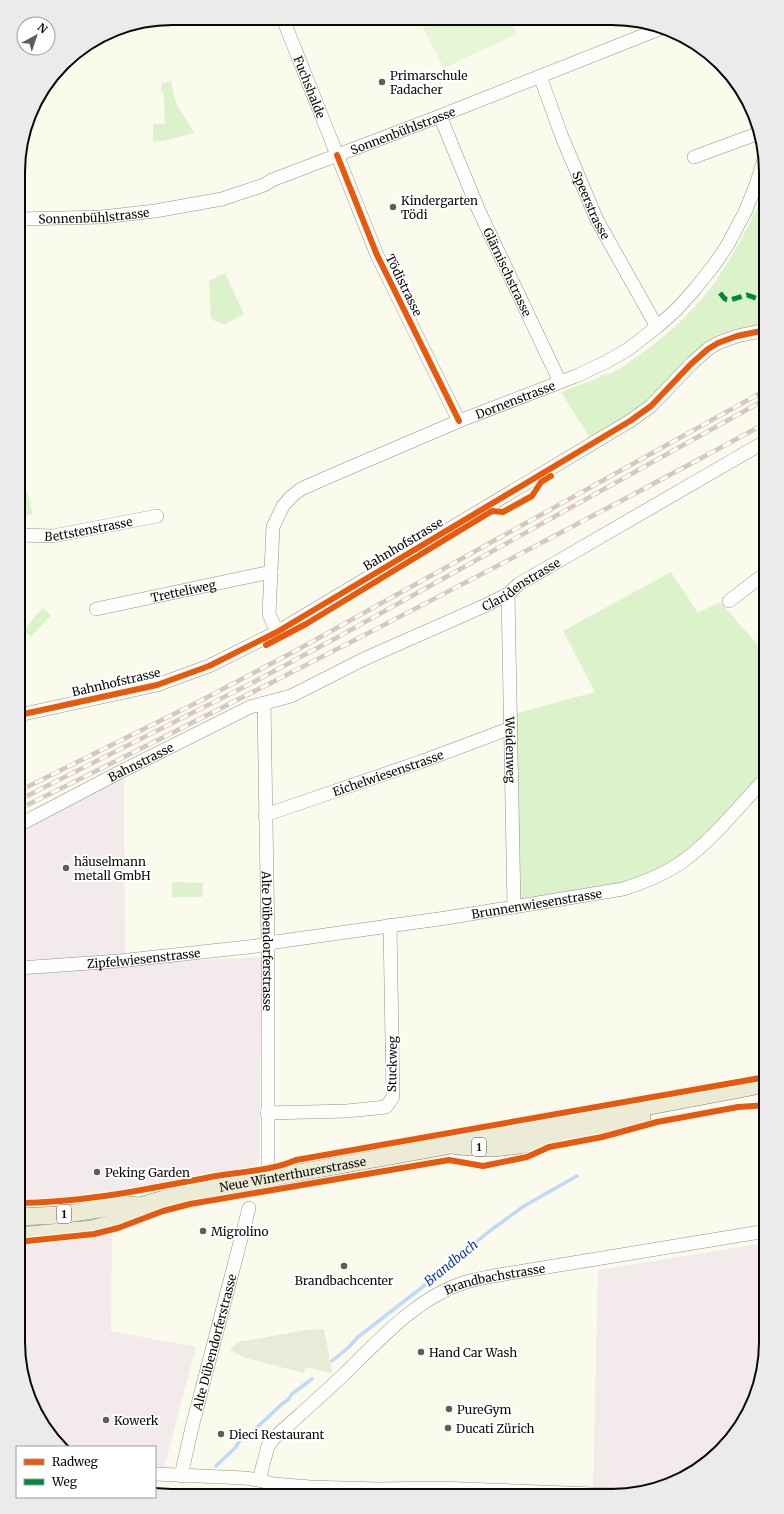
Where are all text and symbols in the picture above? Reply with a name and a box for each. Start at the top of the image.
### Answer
north arrow [16,16,56,56]
text: N [35,20,50,37]
street label: Fuchshalde [291,53,329,120]
place label: Primarschule Fadacher [390,68,468,97]
marker: Primarschule Fadacher [377,77,387,87]
street label: Sonnenbühlstrasse [348,103,457,157]
street label: Speerstrasse [570,169,614,242]
place label: Kindergarten Tödi [401,193,478,222]
marker: Kindergarten Tödi [388,202,398,212]
street label: Sonnenbühlstrasse [38,204,150,226]
street label: Glärnischstrasse [480,225,535,319]
street label: Tödistrasse [383,252,425,318]
street label: Dornenstrasse [473,377,557,422]
street label: Bettstenstrasse [44,513,134,543]
street label: Bahnhofstrasse [360,514,446,574]
street label: Claridenstrasse [479,554,563,613]
street label: Tretteliweg [149,576,218,605]
street label: Bahnhofstrasse [70,665,162,699]
street label: Weidenweg [503,716,519,784]
street label: Bahnstrasse [105,739,176,784]
street label: Eichelwiesenstrasse [331,746,445,799]
place label: häuselmann metall GmbH [74,854,151,883]
marker: häuselmann metall GmbH [61,863,71,873]
street label: Alte Dübendorferstrasse [259,870,276,1011]
street label: Brunnenwiesenstrasse [470,885,603,921]
street label: Zipfelwiesenstrasse [86,945,201,971]
street label: Stuckweg [384,1035,400,1092]
road number: 1 [472,1138,486,1156]
street label: Neue Winterthurerstrasse [218,1153,367,1194]
place label: Peking Garden [105,1165,190,1180]
marker: Peking Garden [92,1167,102,1177]
road number: 1 [57,1205,71,1223]
place label: Migrolino [211,1224,269,1239]
marker: Migrolino [198,1226,208,1236]
water label: Brandbach [421,1236,481,1290]
street label: Brandbachstrasse [442,1260,546,1297]
marker: Brandbachcenter [339,1261,349,1271]
street label: Alte Dübendorferstrasse [189,1272,239,1413]
place label: Brandbachcenter [295,1273,394,1288]
place label: Hand Car Wash [429,1345,517,1360]
marker: Hand Car Wash [416,1347,426,1357]
place label: PureGym [457,1402,511,1417]
marker: PureGym [444,1404,454,1414]
place label: Kowerk [114,1413,159,1428]
marker: Kowerk [101,1415,111,1425]
place label: Ducati Zürich [456,1421,535,1436]
marker: Ducati Zürich [443,1423,453,1433]
place label: Dieci Restaurant [229,1427,325,1442]
marker: Dieci Restaurant [216,1429,226,1439]
legend [16,1446,156,1498]
text: Radweg [52,1454,98,1469]
text: Weg [51,1474,78,1489]

